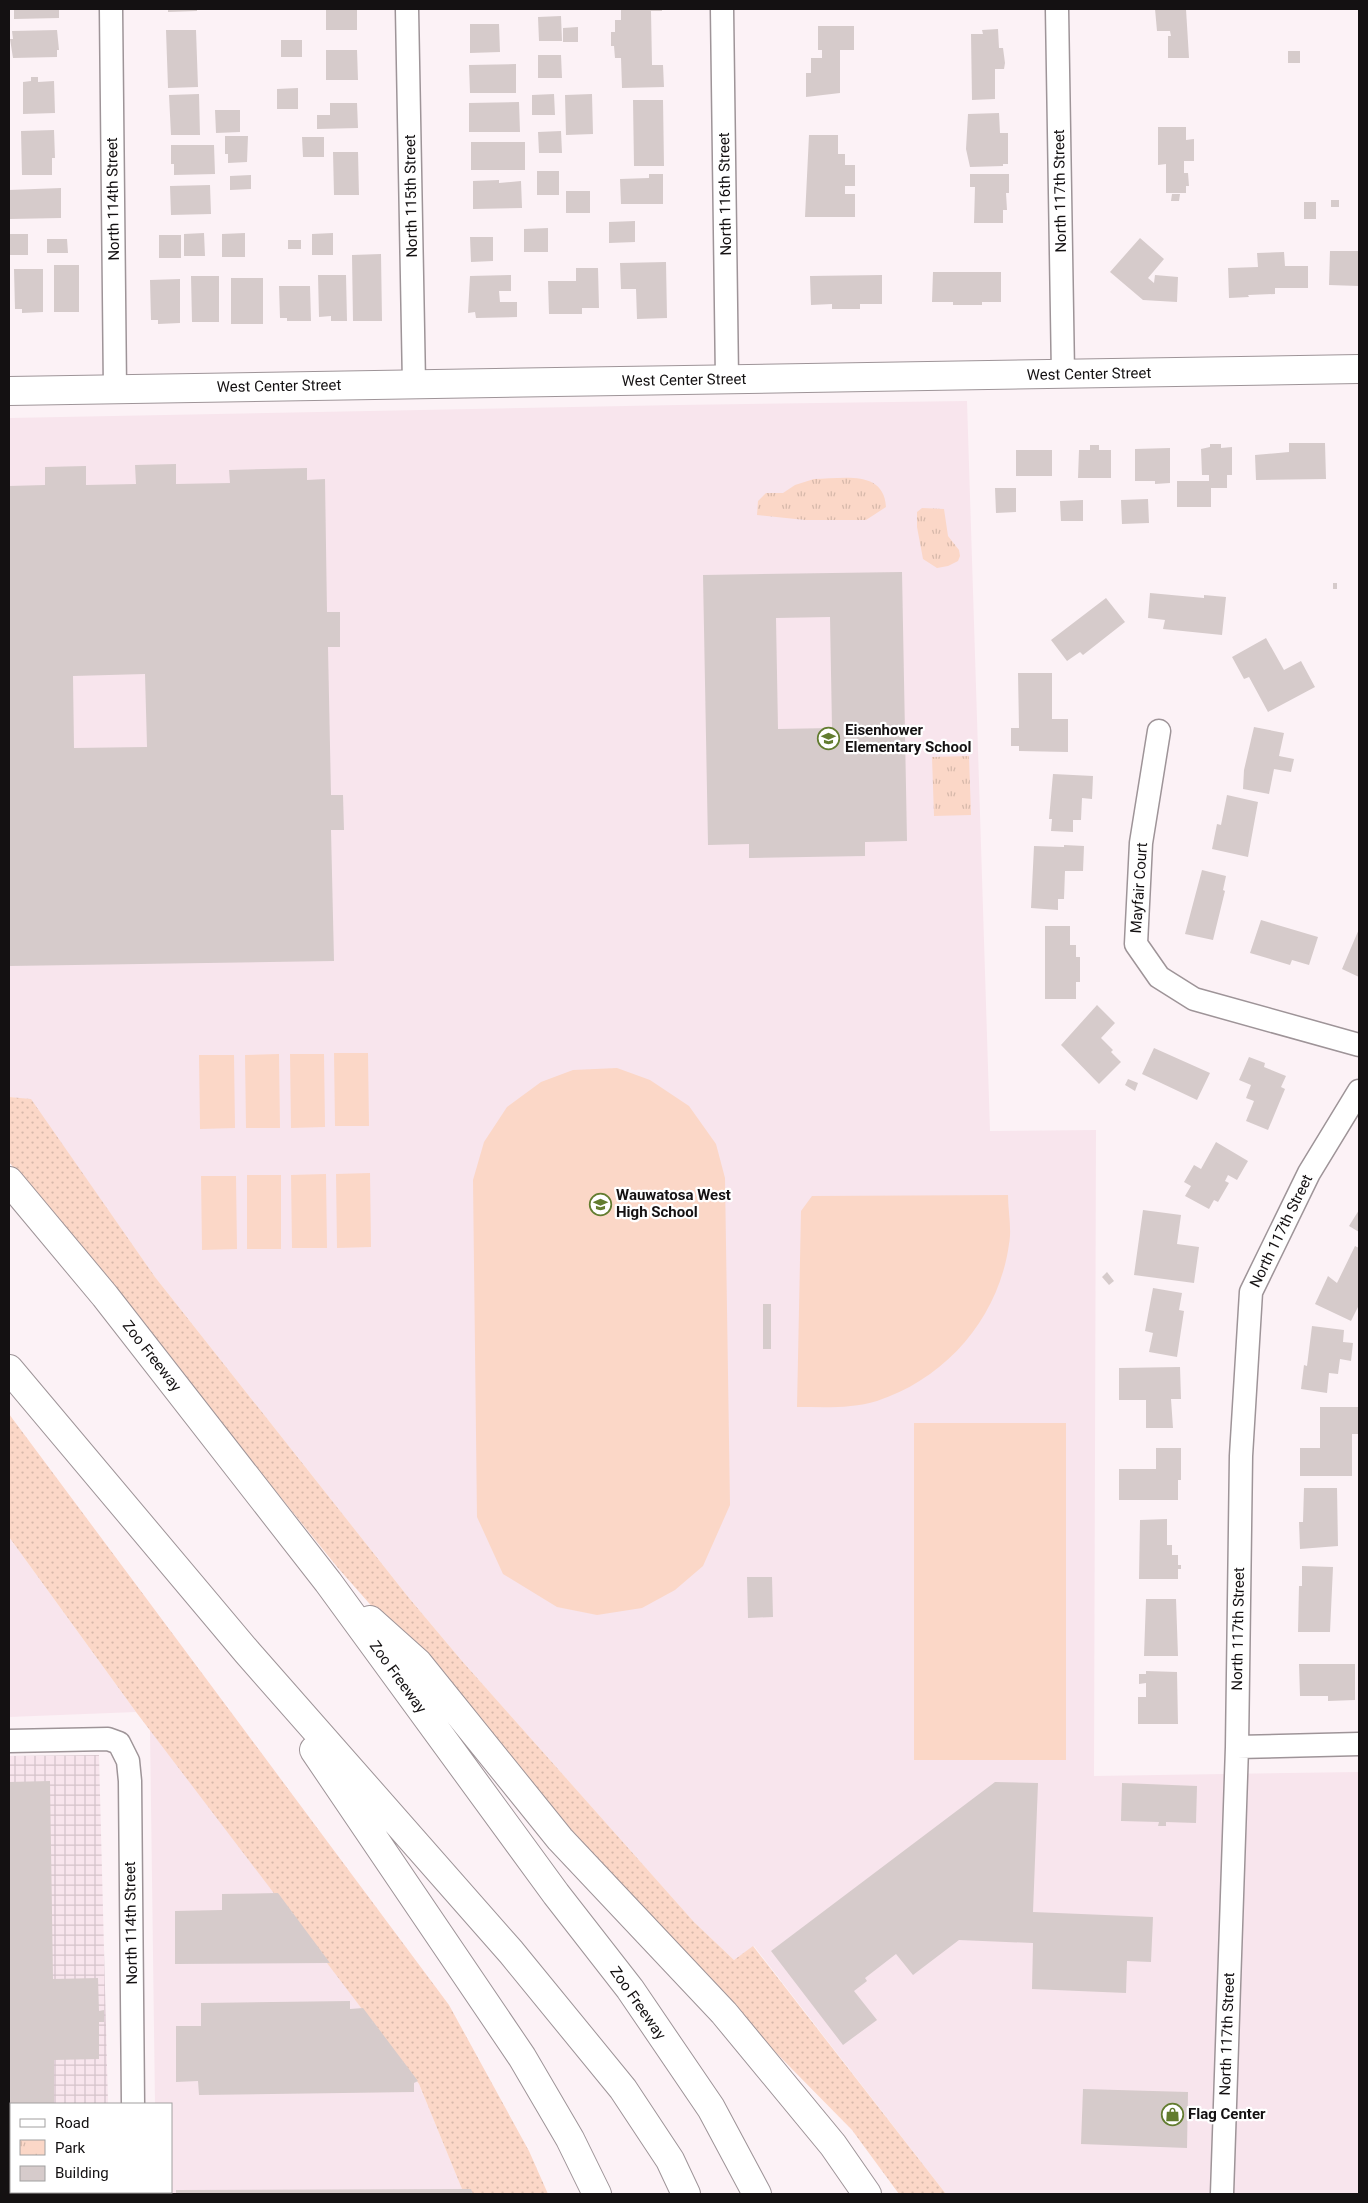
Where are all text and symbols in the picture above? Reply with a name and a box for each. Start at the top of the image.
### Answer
street label: North 117th Street [1050,129,1070,253]
street label: North 116th Street [715,132,735,256]
street label: North 115th Street [401,134,421,258]
street label: North 114th Street [103,137,123,261]
street label: West Center Street [1027,364,1152,384]
street label: West Center Street [622,370,747,390]
street label: West Center Street [217,376,342,396]
place label: Eisenhower Elementary School [845,721,971,756]
school or university icon: Eisenhower Elementary School [817,727,841,751]
street label: Mayfair Court [1127,842,1151,934]
street label: North 117th Street [1246,1172,1316,1290]
place label: Wauwatosa West High School [616,1186,731,1221]
school or university icon: Wauwatosa West High School [588,1192,612,1216]
street label: Zoo Freeway [119,1317,185,1395]
street label: North 117th Street [1228,1567,1248,1691]
street label: Zoo Freeway [366,1637,430,1717]
street label: North 114th Street [121,1861,141,1985]
street label: Zoo Freeway [606,1963,670,2043]
street label: North 117th Street [1216,1972,1238,2096]
shop icon: Flag Center [1160,2102,1184,2126]
legend [10,2103,172,2193]
place label: Flag Center [1188,2105,1266,2123]
text: Road [55,2114,89,2132]
text: Park [55,2139,86,2157]
text: Building [55,2164,109,2182]

